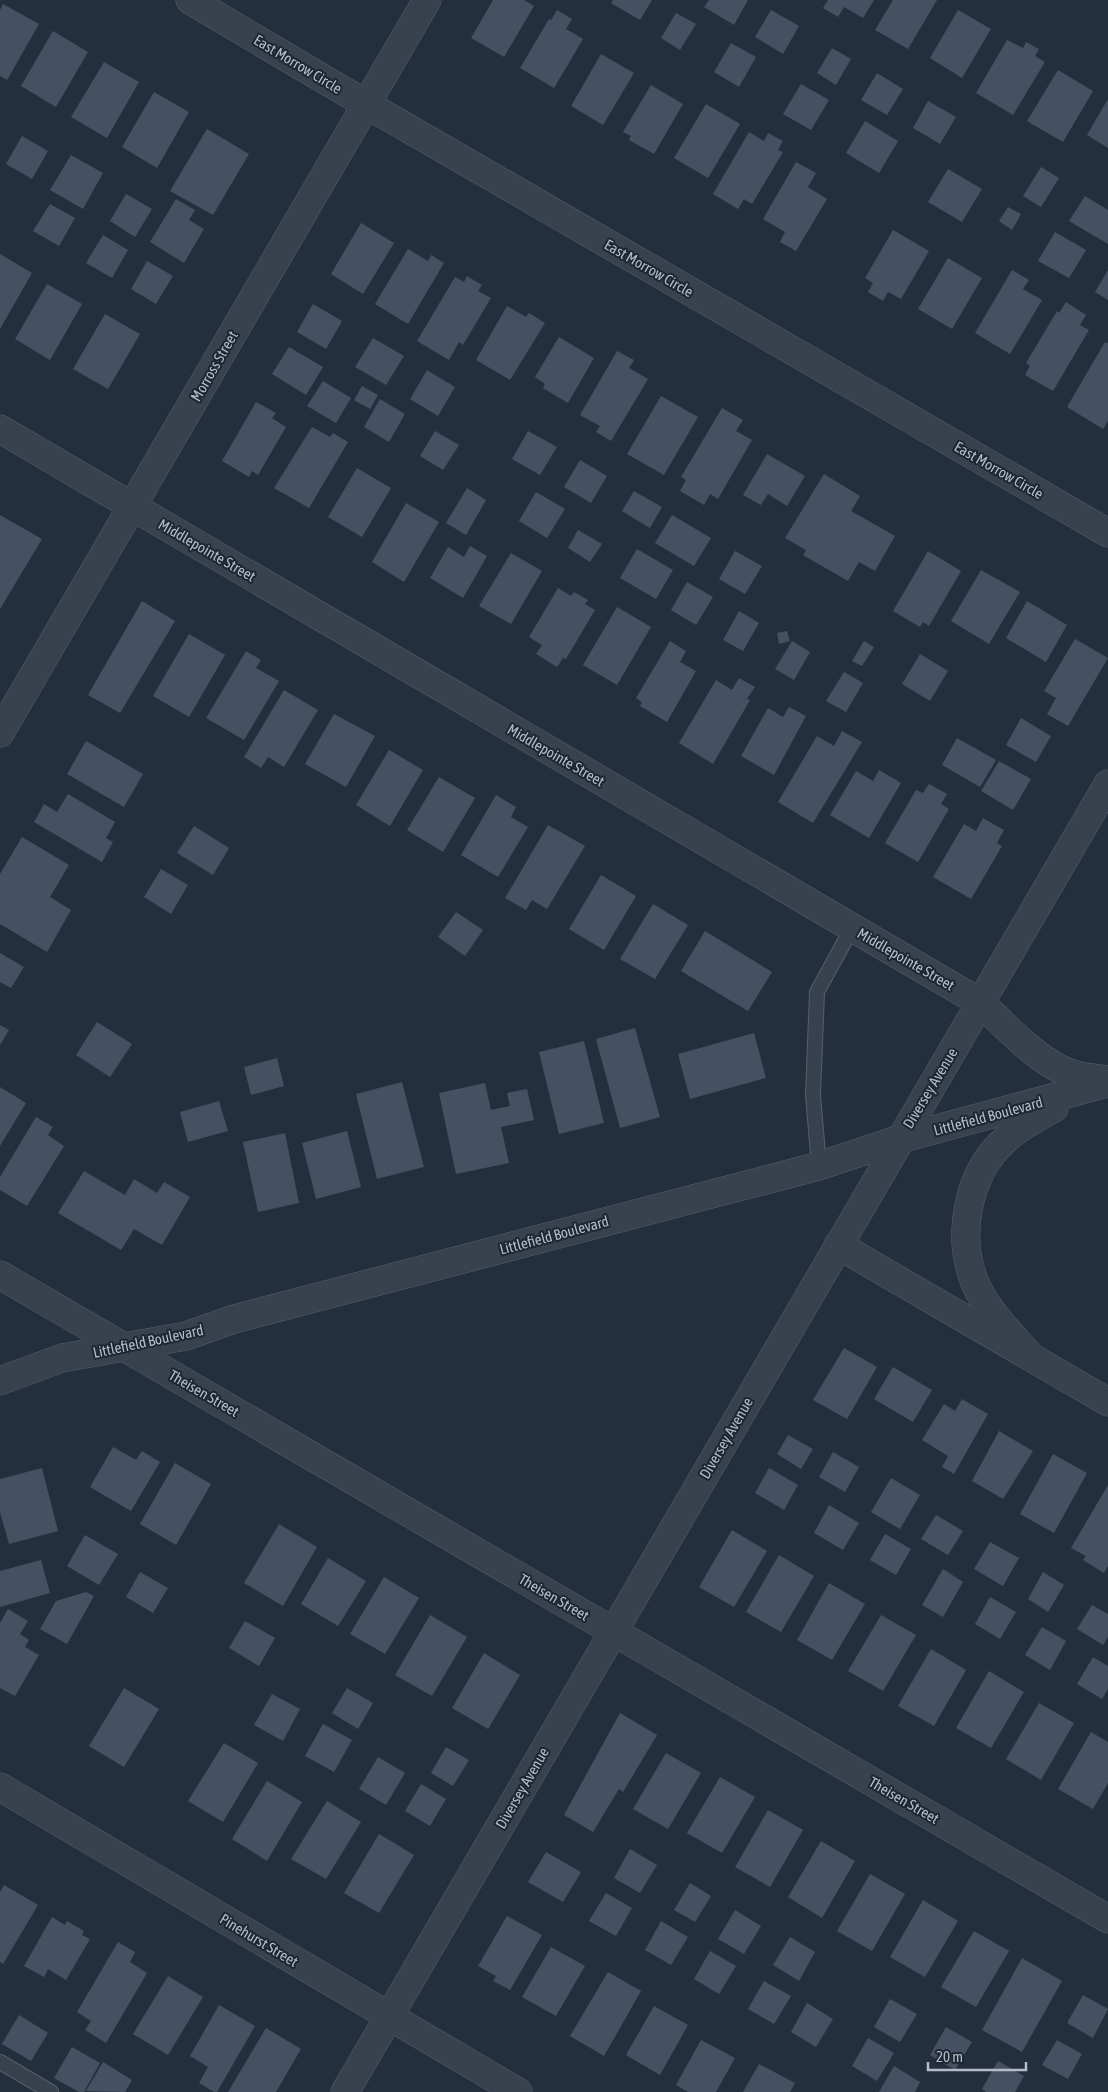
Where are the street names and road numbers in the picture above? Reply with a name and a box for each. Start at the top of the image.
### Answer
street label: East Morrow Circle [251,31,345,97]
street label: East Morrow Circle [602,236,697,300]
street label: Morross Street [187,328,241,404]
street label: East Morrow Circle [952,438,1047,502]
street label: Middlepointe Street [155,515,259,585]
street label: Middlepointe Street [504,720,608,790]
street label: Middlepointe Street [854,924,958,994]
street label: Diversey Avenue [899,1045,961,1131]
street label: Littlefield Boulevard [932,1093,1044,1139]
street label: Littlefield Boulevard [498,1212,610,1258]
street label: Littlefield Boulevard [91,1321,205,1361]
street label: Theisen Street [166,1366,242,1420]
street label: Diversey Avenue [696,1394,756,1482]
street label: Theisen Street [516,1570,592,1624]
street label: Diversey Avenue [492,1744,552,1832]
street label: Theisen Street [866,1773,942,1827]
street label: Pinehurst Street [217,1910,301,1970]

